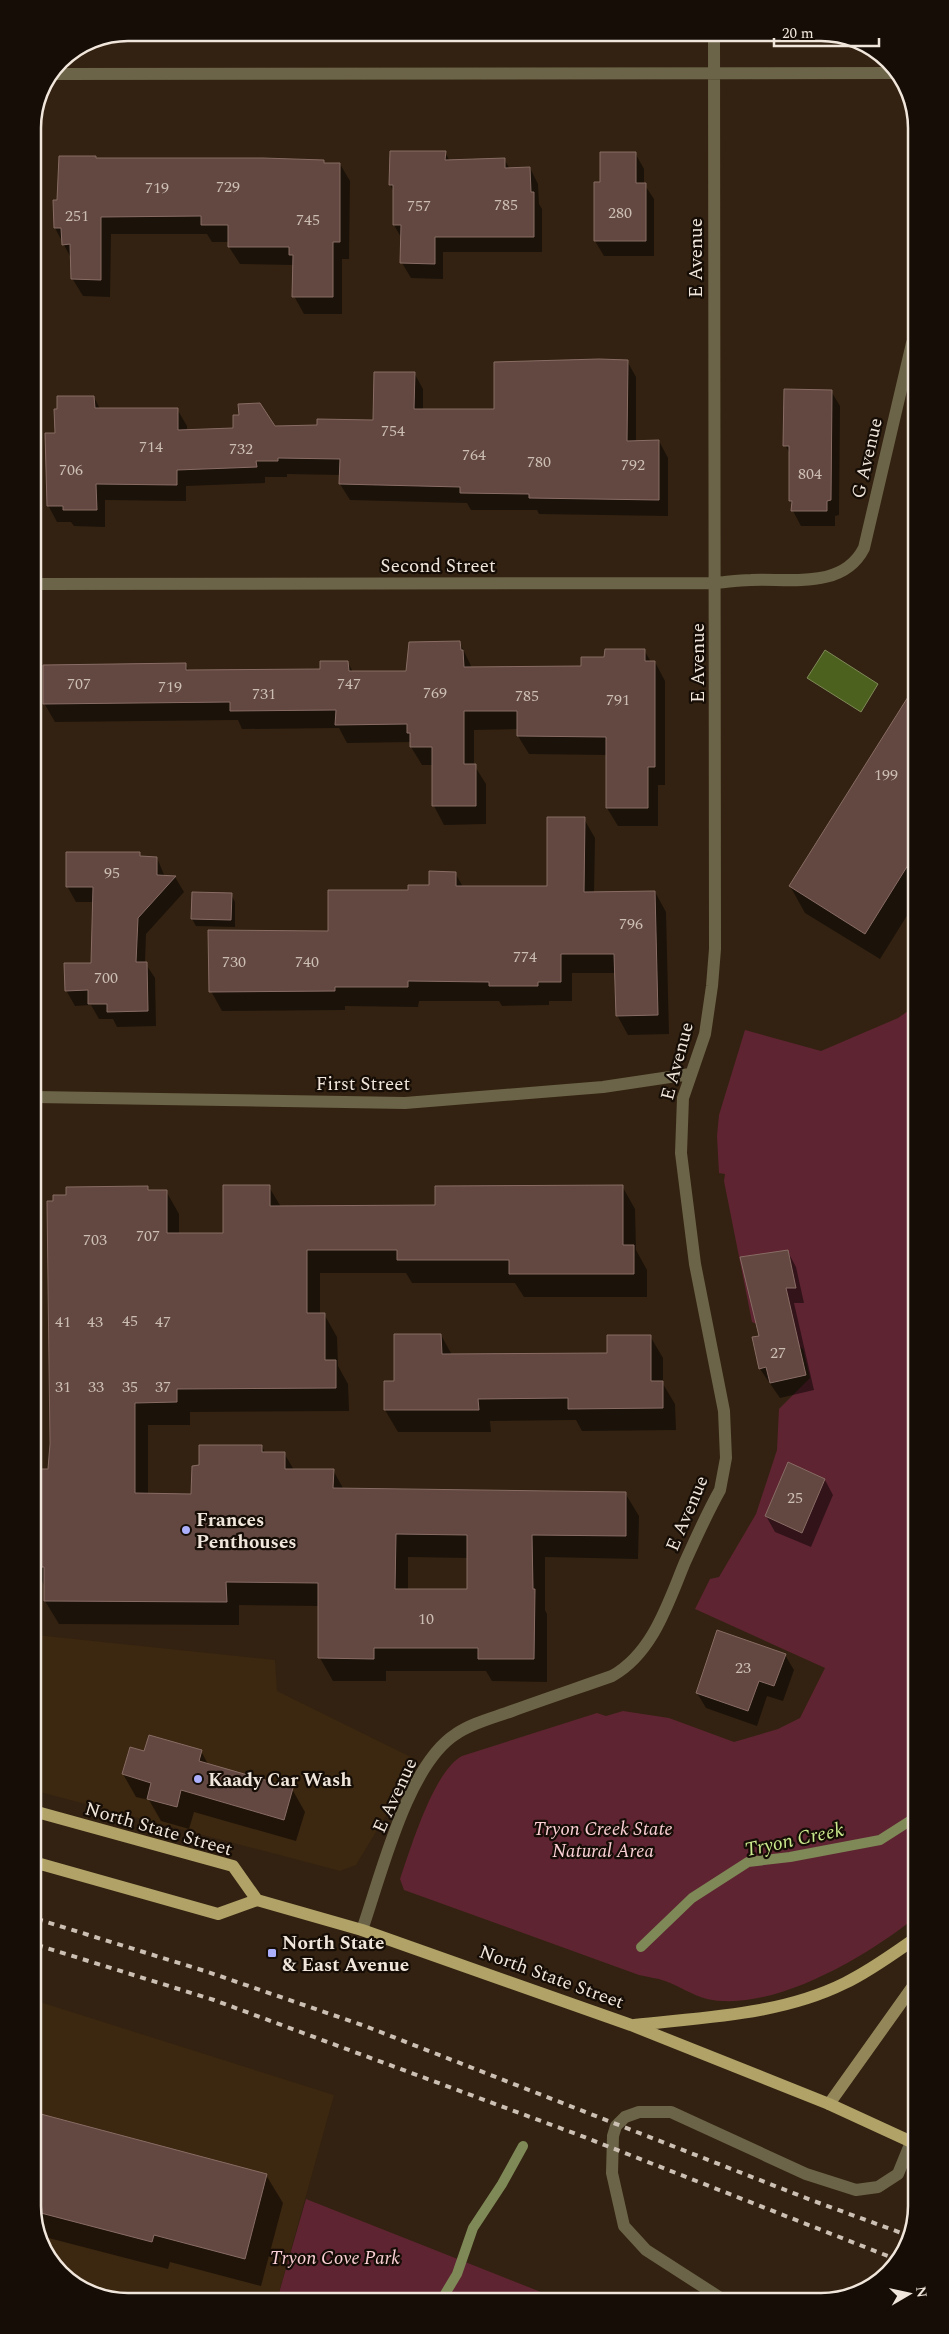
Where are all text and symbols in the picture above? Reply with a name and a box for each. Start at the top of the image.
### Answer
scale bar [774,15,879,47]
text: 20 m [782,22,814,45]
house number: 729 [216,175,240,199]
house number: 719 [145,176,169,200]
house number: 785 [494,193,518,217]
house number: 757 [407,194,431,218]
house number: 280 [608,201,632,225]
house number: 251 [65,204,89,228]
house number: 745 [296,208,320,232]
street label: E Avenue [682,218,711,298]
street label: G Avenue [844,415,891,502]
house number: 754 [381,419,405,443]
house number: 714 [139,435,163,459]
house number: 732 [229,437,253,461]
house number: 764 [462,443,486,467]
house number: 780 [527,450,551,474]
house number: 792 [621,453,645,477]
house number: 706 [59,458,83,482]
house number: 804 [798,462,822,486]
street label: Second Street [380,552,496,581]
street label: E Avenue [684,623,713,703]
house number: 707 [67,672,91,696]
house number: 747 [337,672,361,696]
house number: 719 [158,675,182,699]
house number: 769 [423,681,447,705]
house number: 731 [252,682,276,706]
house number: 785 [515,684,539,708]
house number: 791 [606,688,630,712]
house number: 199 [874,763,898,787]
house number: 95 [104,861,120,885]
house number: 796 [619,912,643,936]
house number: 774 [513,945,537,969]
house number: 730 [222,950,246,974]
house number: 740 [295,950,319,974]
house number: 700 [94,966,118,990]
street label: E Avenue [653,1019,702,1104]
street label: First Street [316,1070,410,1099]
house number: 707 [136,1224,160,1248]
house number: 703 [83,1228,107,1252]
house number: 45 [122,1309,138,1333]
house number: 41 [55,1310,71,1334]
house number: 43 [87,1310,103,1334]
house number: 47 [155,1310,171,1334]
house number: 27 [770,1341,786,1365]
house number: 31 [55,1375,71,1399]
house number: 33 [88,1375,104,1399]
house number: 35 [122,1375,138,1399]
house number: 37 [155,1375,171,1399]
street label: E Avenue [658,1471,716,1556]
house number: 25 [787,1486,803,1510]
place label: Frances Penthouses [196,1506,297,1557]
marker: Frances Penthouses [180,1524,192,1536]
house number: 10 [418,1607,434,1631]
house number: 23 [735,1656,751,1680]
street label: E Avenue [365,1753,425,1838]
place label: Kaady Car Wash [208,1766,352,1795]
marker: Kaady Car Wash [192,1773,204,1785]
street label: North State Street [81,1795,236,1864]
park label: Tryon Creek State Natural Area [533,1815,673,1866]
water label: Tryon Creek [742,1815,847,1865]
place label: North State & East Avenue [282,1929,409,1980]
street label: North State Street [475,1938,628,2017]
marker: North State & East Avenue [266,1947,278,1959]
park label: Tryon Cove Park [270,2244,400,2273]
north arrow [884,2269,934,2319]
text: N [910,2285,933,2299]

